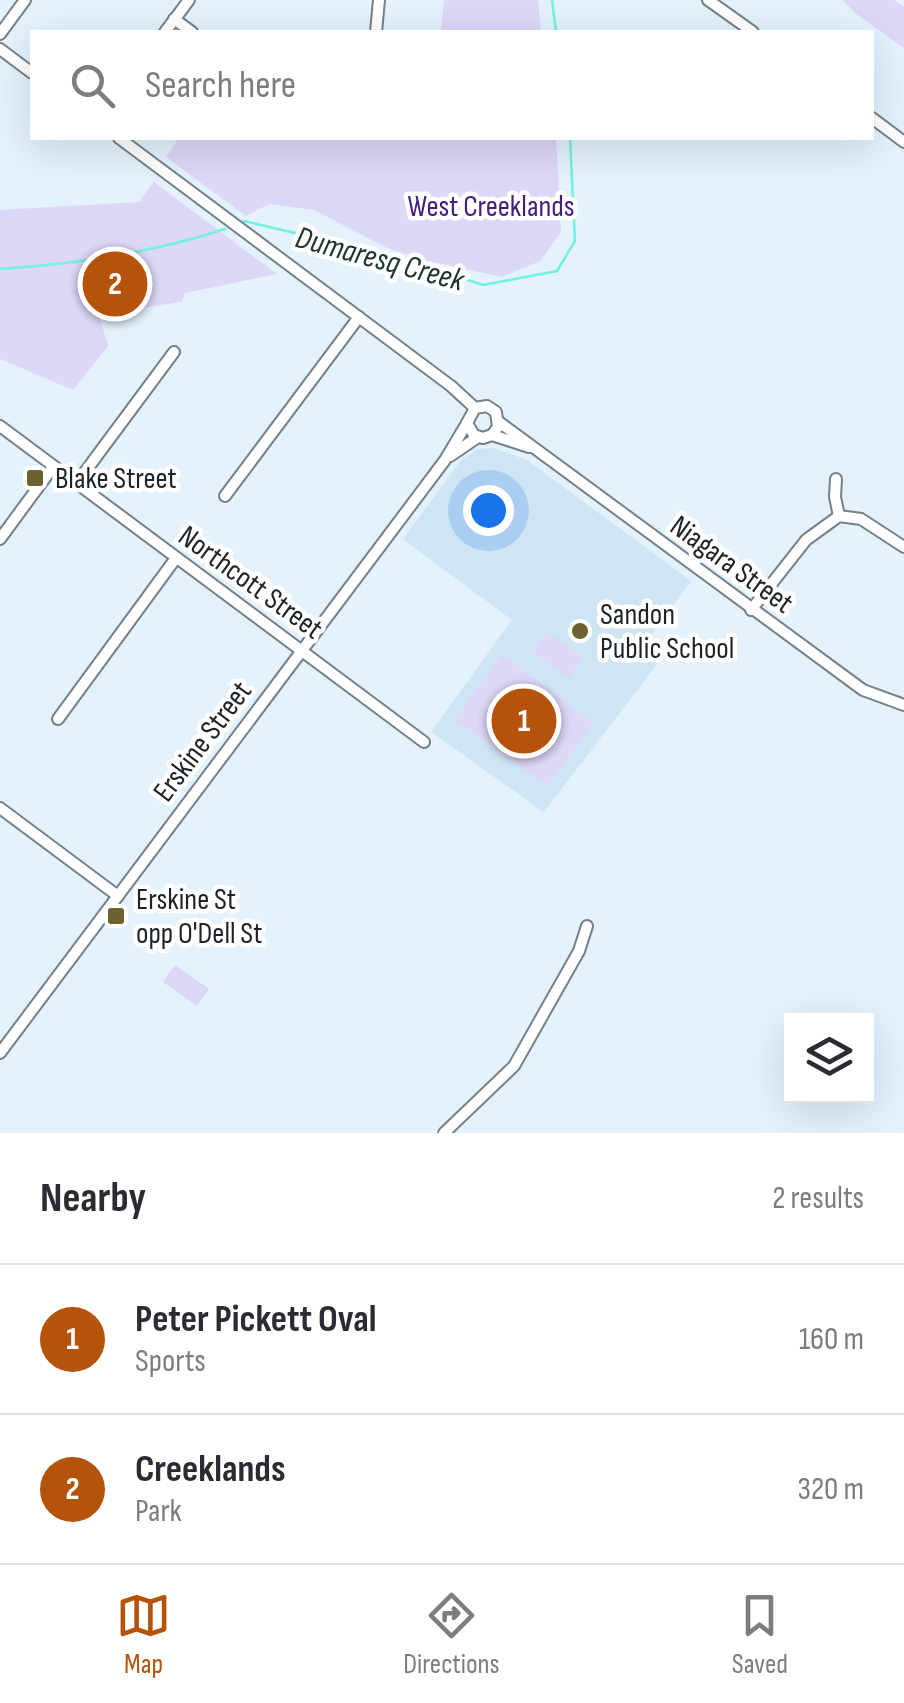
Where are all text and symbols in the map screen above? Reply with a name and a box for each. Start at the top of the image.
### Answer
search box [30,30,874,140]
icon: search [65,58,120,113]
text: Search here [145,63,296,108]
park label: West Creeklands [407,189,575,225]
water label: Dumaresq Creek [291,218,469,301]
pin: 2 [82,246,148,322]
place label: Blake Street [55,461,177,497]
marker: Blake Street [24,467,46,489]
your location [463,485,514,536]
street label: Niagara Street [663,508,800,621]
street label: Northcott Street [171,518,330,647]
place label: Sandon Public School [600,597,734,667]
marker: Sandon Public School [569,620,591,642]
street label: Erskine Street [146,674,260,809]
pin: 1 [492,684,556,758]
place label: Erskine St opp O'Dell St [136,882,262,952]
marker: Erskine St opp O'Dell St [105,905,127,927]
map controls [784,1013,874,1103]
button: layers [784,1013,874,1103]
text: Nearby [40,1173,146,1224]
text: 2 results [772,1179,864,1218]
text: Peter Pickett Oval [135,1297,376,1342]
text: 1 [66,1320,79,1359]
text: 160 m [799,1320,864,1359]
text: Sports [135,1342,206,1381]
text: Creeklands [135,1447,286,1492]
text: 2 [65,1470,80,1509]
text: 320 m [797,1470,864,1509]
text: Park [135,1492,182,1531]
tab: Map [116,1588,171,1681]
tab: Directions [403,1588,500,1681]
tab: Saved [732,1588,788,1681]

